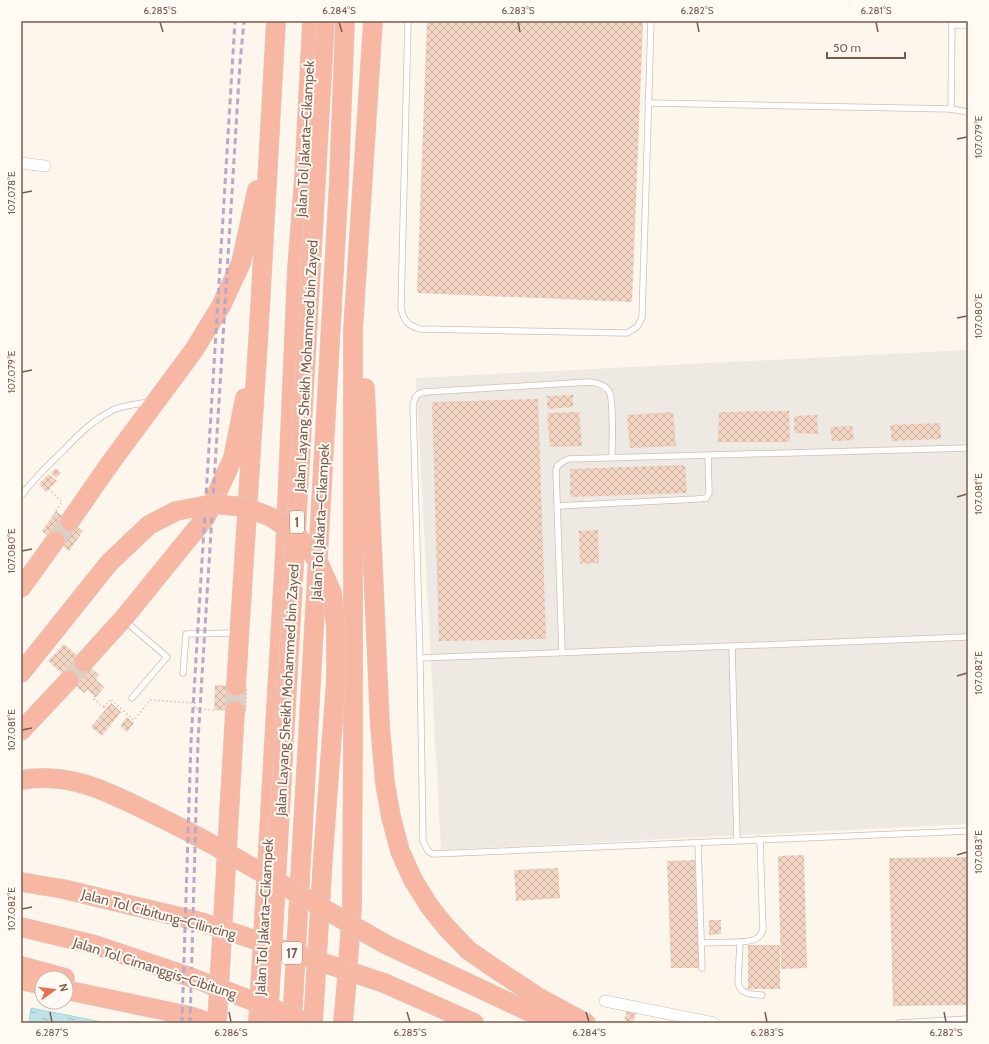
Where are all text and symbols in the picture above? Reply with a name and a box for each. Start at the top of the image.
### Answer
text: 6.285°S [143,4,177,17]
text: 6.284°S [322,4,356,17]
text: 6.283°S [501,4,535,17]
text: 6.282°S [680,4,714,17]
text: 6.281°S [860,4,892,17]
scale bar [827,34,905,60]
text: 50 m [833,40,861,55]
street label: Jalan Tol Jakarta–Cikampek [292,60,318,219]
text: 107.079°E [972,115,985,158]
text: 107.078°E [5,171,18,215]
street label: Jalan Layang Sheikh Mohammed bin Zayed [290,239,322,494]
text: 107.080°E [972,293,985,339]
text: 107.079°E [5,350,18,393]
street label: Jalan Tol Jakarta–Cikampek [307,443,333,602]
text: 107.081°E [972,473,985,515]
road number: 1 [290,511,304,533]
text: 107.080°E [5,528,18,574]
street label: Jalan Layang Sheikh Mohammed bin Zayed [271,563,303,818]
text: 107.082°E [972,651,985,695]
text: 107.081°E [5,709,18,751]
text: 107.083°E [972,830,985,874]
street label: Jalan Tol Jakarta–Cikampek [251,838,277,997]
street label: Jalan Tol Cibitung–Cilincing [79,884,239,944]
text: 107.082°E [5,887,18,931]
street label: Jalan Tol Cimanggis–Cibitung [70,933,240,1003]
road number: 17 [282,942,302,964]
north arrow [34,970,74,1010]
text: N [56,982,71,993]
text: 6.287°S [36,1026,69,1039]
text: 6.286°S [214,1026,248,1039]
text: 6.285°S [393,1026,427,1039]
text: 6.284°S [572,1026,606,1039]
text: 6.283°S [750,1026,784,1039]
text: 6.282°S [929,1026,963,1039]

